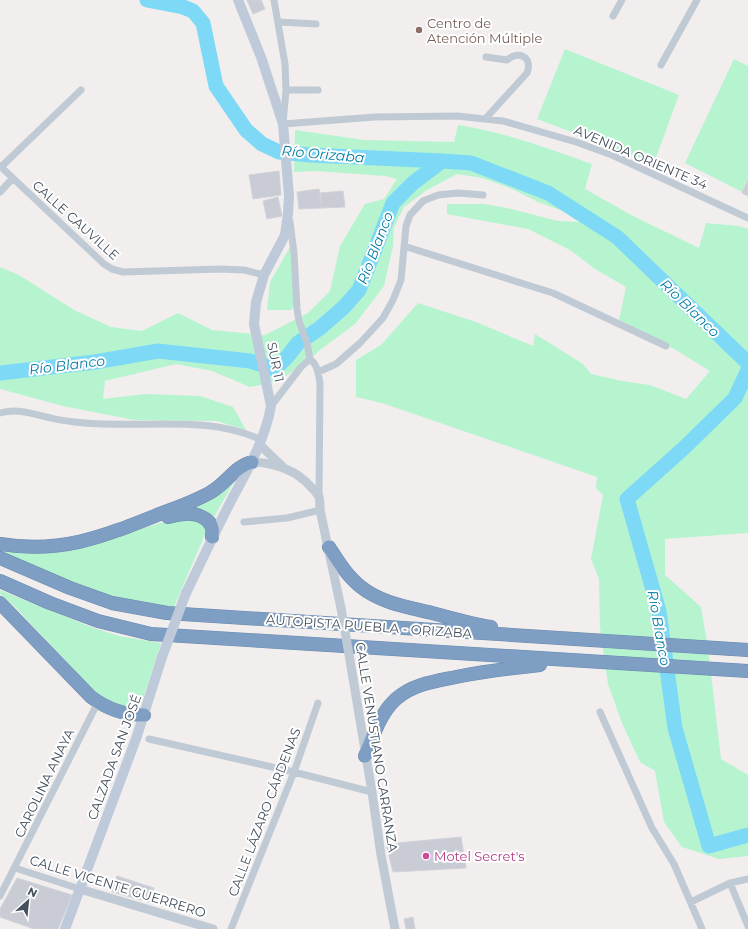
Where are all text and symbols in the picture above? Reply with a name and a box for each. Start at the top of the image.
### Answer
place label: Centro de Atención Múltiple [427,15,543,46]
marker: Centro de Atención Múltiple [414,25,424,35]
street label: AVENIDA ORIENTE 34 [572,122,710,193]
water label: Río Orizaba [281,141,365,167]
street label: CALLE CAUVILLE [29,177,123,263]
water label: Río Blanco [353,209,397,287]
water label: Río Blanco [656,275,724,341]
street label: SUR 11 [264,341,288,383]
water label: Río Blanco [28,351,106,379]
water label: Río Blanco [644,589,675,667]
street label: AUTOPISTA PUEBLA - ORIZABA [266,611,473,641]
street label: CALLE VENUSTIANO CARRANZA [352,641,402,854]
street label: CALZADA SAN JOSÉ [84,692,144,822]
street label: CAROLINA ANAYA [11,725,78,840]
street label: CALLE LÁZARO CÁRDENAS [224,725,304,899]
place label: Motel Secret's [434,848,525,864]
marker: Motel Secret's [421,851,431,861]
street label: CALLE VICENTE GUERRERO [28,852,208,920]
north arrow [8,881,48,921]

